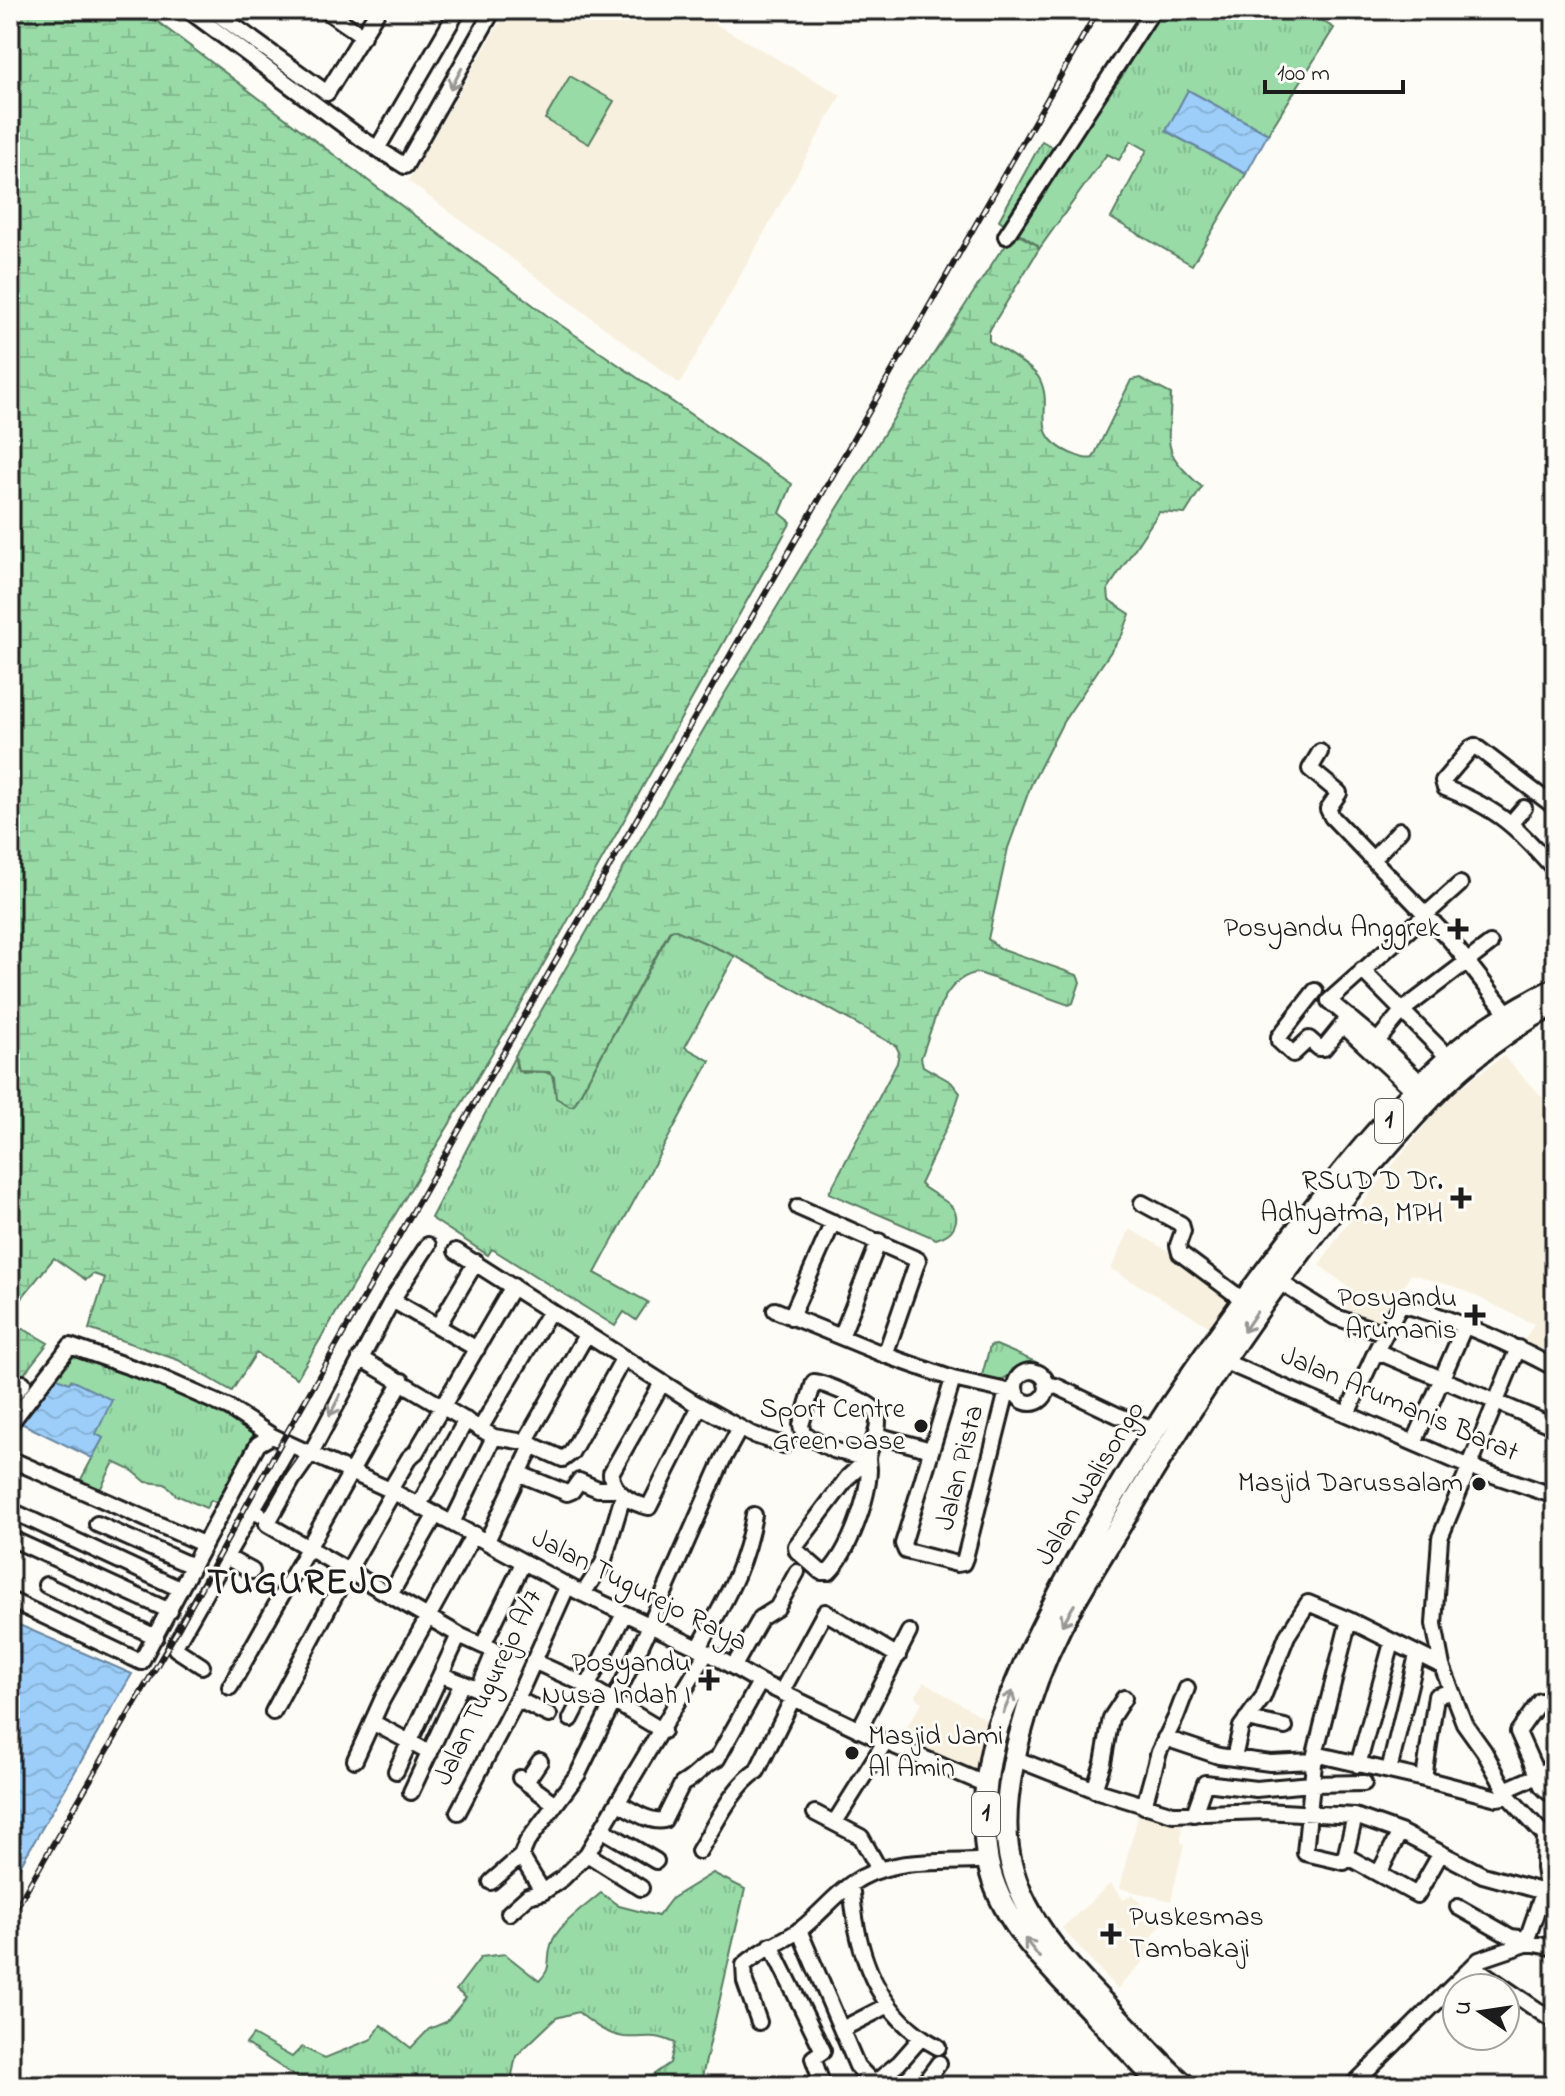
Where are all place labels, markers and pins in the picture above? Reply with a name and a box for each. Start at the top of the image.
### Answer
place label: Posyandu Anggrek [1224,909,1441,950]
marker: Posyandu Anggrek [1447,918,1469,940]
place label: RSUD D Dr. Adhyatma, MPH [1260,1162,1443,1235]
marker: RSUD D Dr. Adhyatma, MPH [1450,1187,1472,1209]
place label: Posyandu Arumanis [1337,1279,1457,1352]
marker: Posyandu Arumanis [1464,1304,1486,1326]
place label: Sport Centre Green Oase [760,1390,905,1463]
marker: Sport Centre Green Oase [912,1417,930,1435]
place label: Masjid Darussalam [1238,1464,1463,1505]
marker: Masjid Darussalam [1470,1475,1488,1493]
place label: Posyandu Nusa Indah I [542,1644,691,1717]
marker: Posyandu Nusa Indah I [698,1669,720,1691]
place label: Masjid Jami Al Amin [868,1717,1003,1790]
marker: Masjid Jami Al Amin [843,1744,861,1762]
place label: Puskesmas Tambakaji [1129,1898,1264,1971]
marker: Puskesmas Tambakaji [1100,1923,1122,1945]

